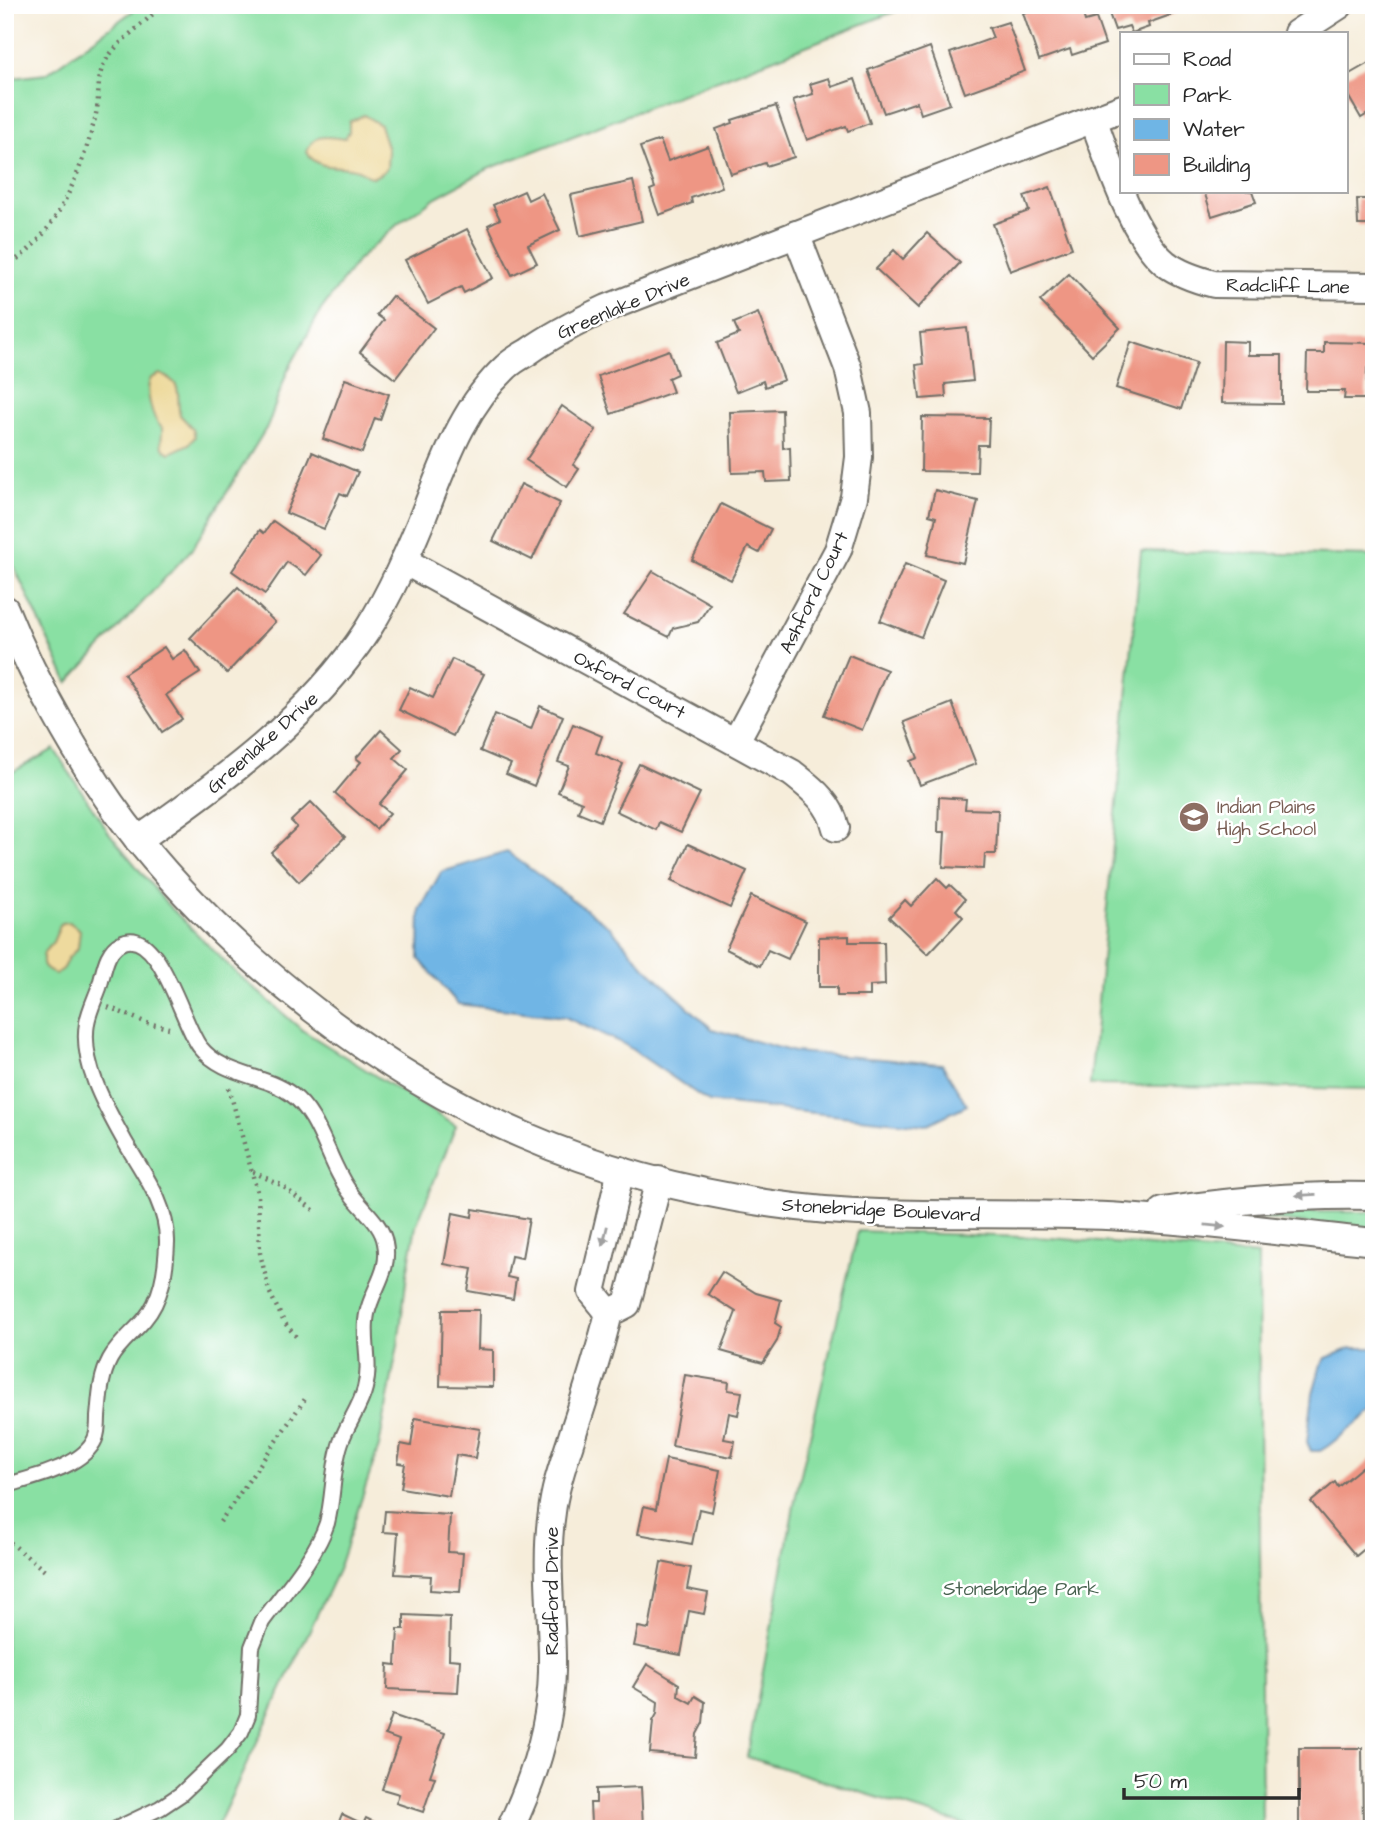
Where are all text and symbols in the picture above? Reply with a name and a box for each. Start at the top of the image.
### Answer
legend [1120,32,1348,192]
text: Road [1183,45,1231,74]
text: Park [1183,81,1232,110]
text: Water [1183,115,1245,144]
text: Building [1183,151,1251,182]
street label: Greenlake Drive [553,266,694,346]
street label: Radcliff Lane [1226,272,1350,301]
street label: Ashford Court [773,527,856,658]
street label: Oxford Court [568,644,690,726]
street label: Greenlake Drive [201,686,325,801]
place label: Indian Plains High School [1217,794,1316,844]
school or university icon: Indian Plains High School [1177,800,1211,834]
one-way arrow [1294,1190,1316,1201]
street label: Stonebridge Boulevard [781,1192,981,1230]
one-way arrow [1205,1221,1227,1232]
one-way arrow [599,1225,610,1247]
street label: Radford Drive [539,1527,566,1655]
park label: Stonebridge Park [943,1576,1099,1604]
scale bar [1124,1757,1298,1801]
text: 50 m [1134,1767,1188,1796]

